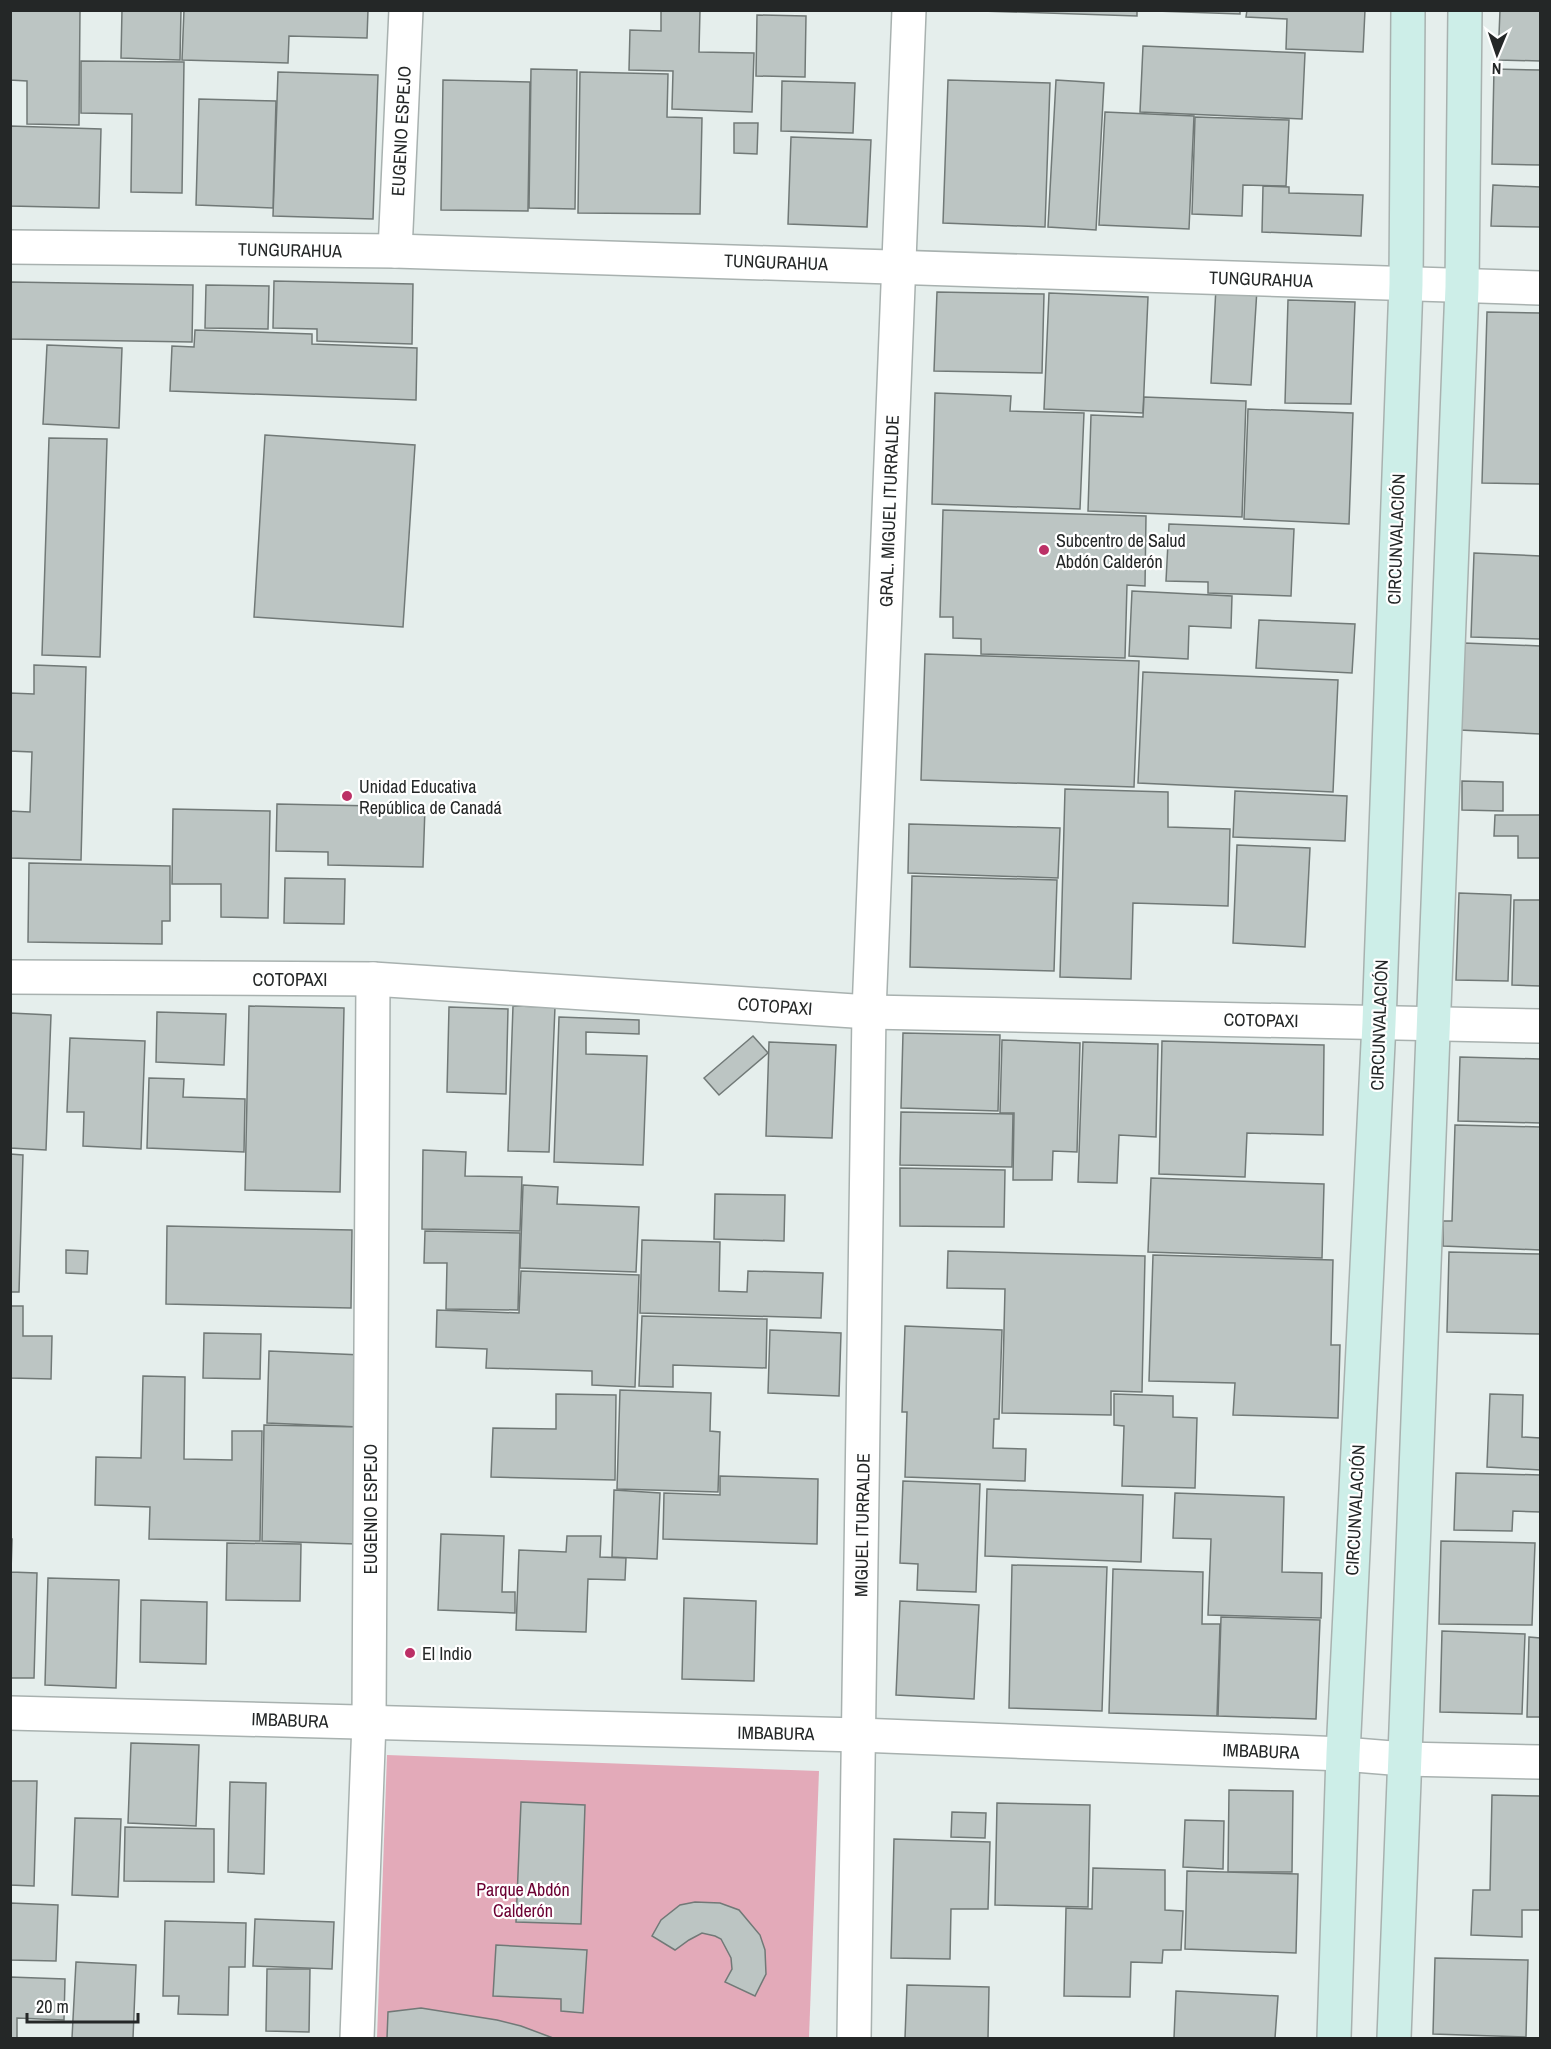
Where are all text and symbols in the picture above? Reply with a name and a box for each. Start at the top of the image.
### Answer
north arrow [1467,24,1527,84]
text: N [1491,58,1502,80]
street label: EUGENIO ESPEJO [385,65,417,197]
street label: TUNGURAHUA [238,237,342,263]
street label: TUNGURAHUA [724,248,829,276]
street label: TUNGURAHUA [1209,265,1314,293]
street label: GRAL. MIGUEL ITURRALDE [873,415,905,607]
street label: CIRCUNVALACIÓN [1381,473,1411,605]
place label: Subcentro de Salud Abdón Calderón [1055,528,1186,574]
marker: Subcentro de Salud Abdón Calderón [1037,543,1051,557]
place label: Unidad Educativa República de Canadá [359,774,502,820]
marker: Unidad Educativa República de Canadá [340,789,354,803]
street label: CIRCUNVALACIÓN [1364,959,1394,1091]
street label: COTOPAXI [253,967,327,992]
street label: COTOPAXI [737,991,813,1021]
street label: COTOPAXI [1223,1007,1299,1033]
street label: EUGENIO ESPEJO [358,1444,383,1574]
street label: CIRCUNVALACIÓN [1339,1444,1371,1576]
street label: MIGUEL ITURRALDE [848,1453,876,1597]
place label: El Indio [422,1641,472,1666]
marker: El Indio [403,1646,417,1660]
street label: IMBABURA [251,1706,329,1734]
street label: IMBABURA [737,1720,815,1746]
street label: IMBABURA [1222,1737,1300,1765]
park label: Parque Abdón Calderón [476,1877,570,1923]
scale bar [27,1986,138,2024]
text: 20 m [36,1994,69,2019]

